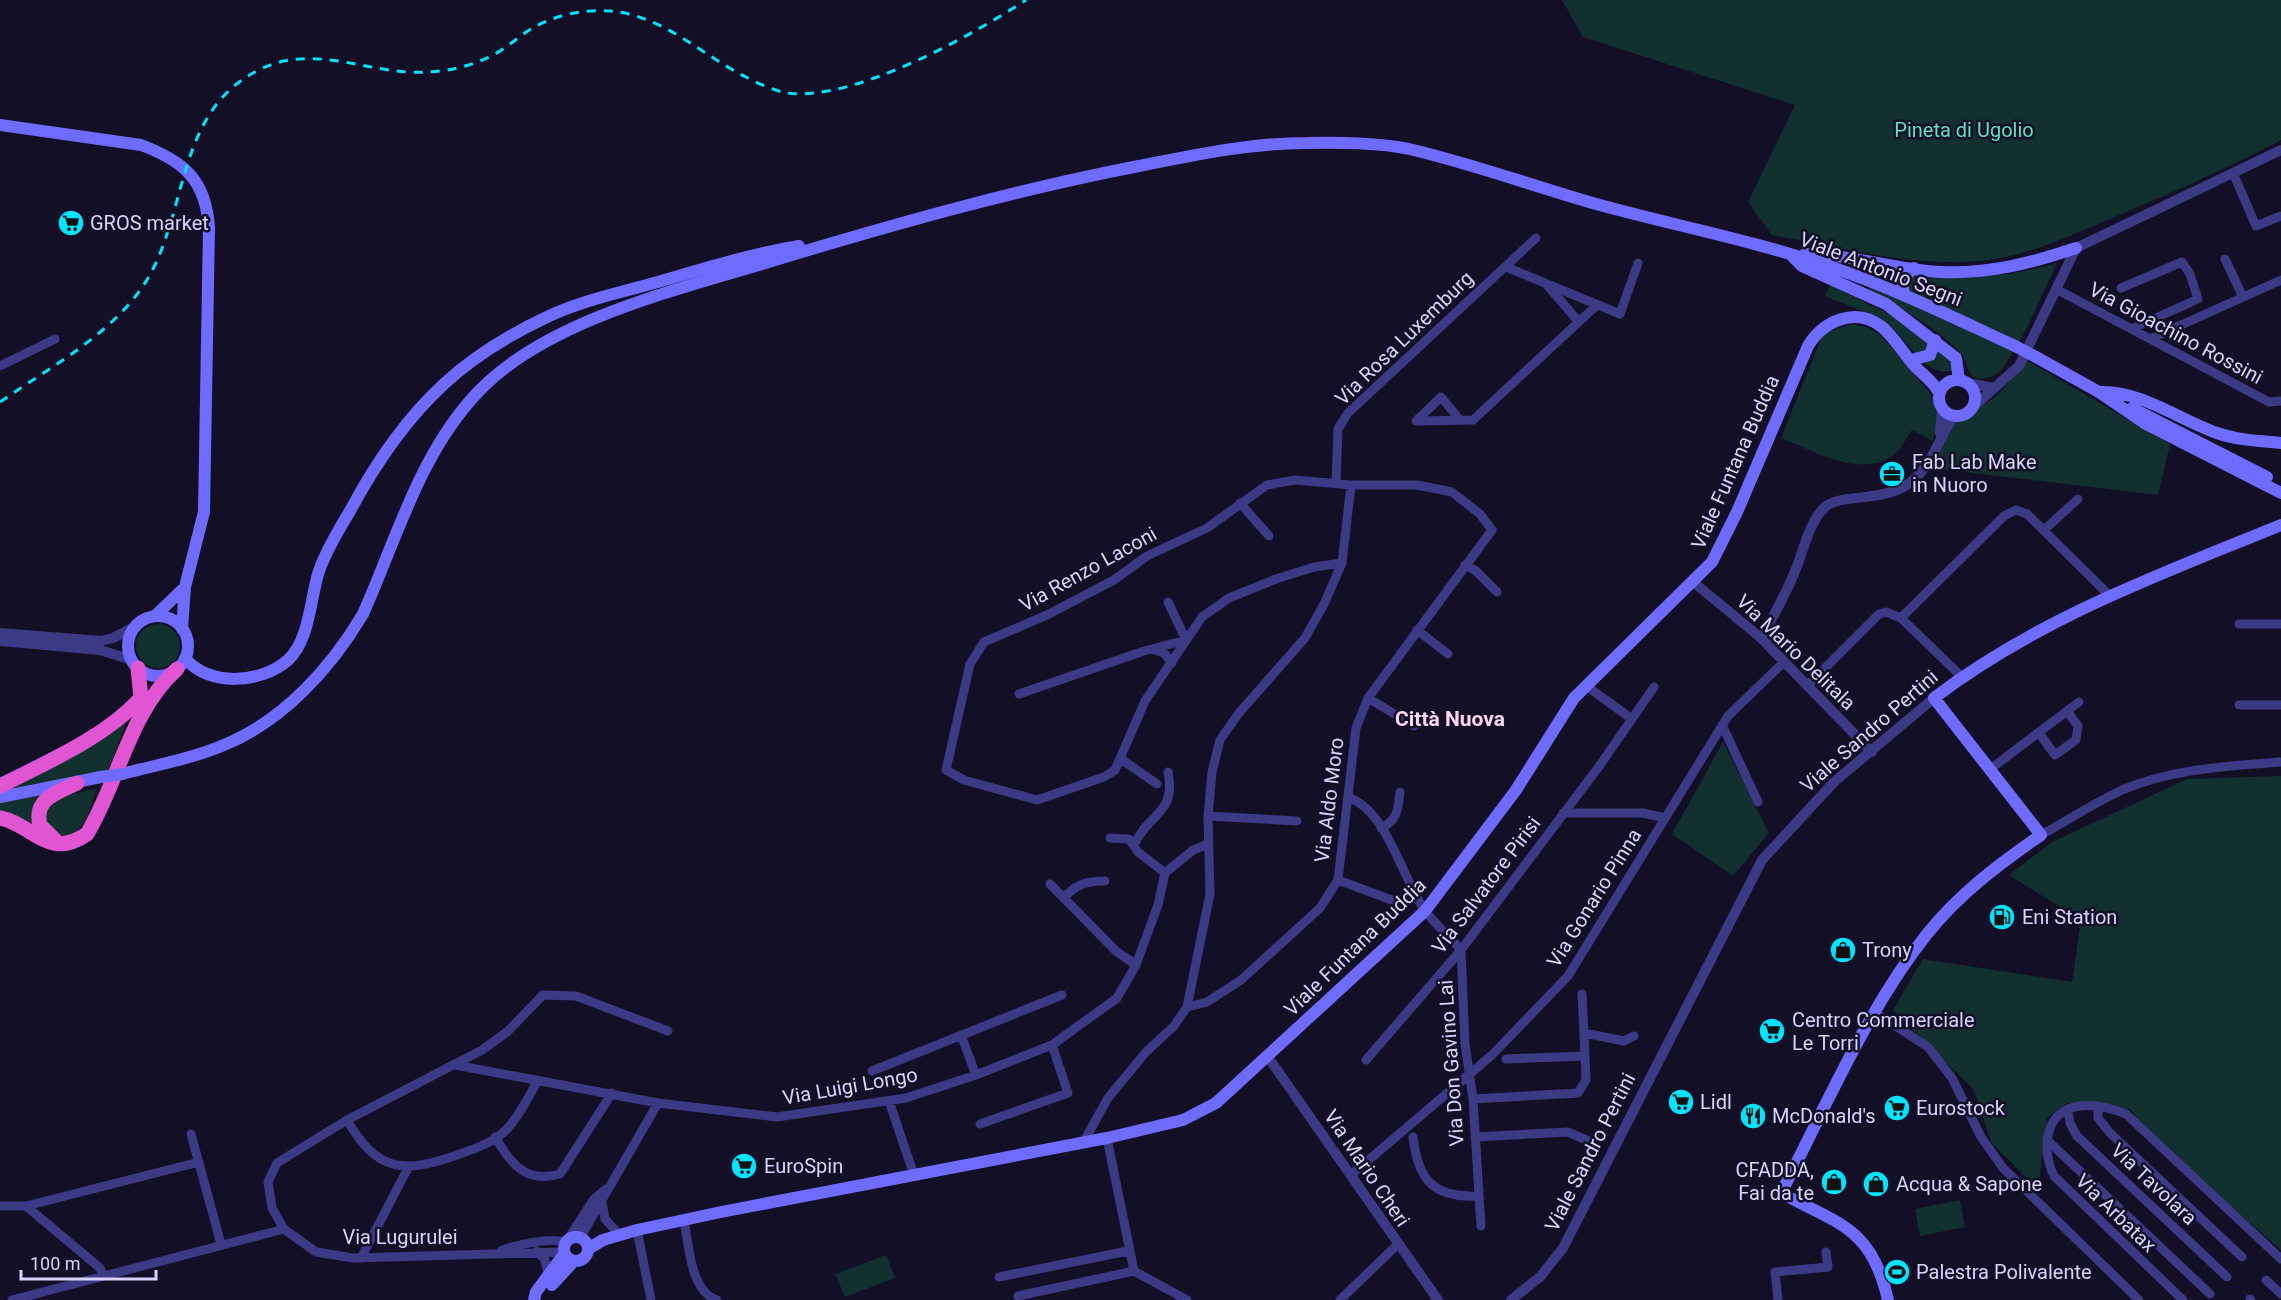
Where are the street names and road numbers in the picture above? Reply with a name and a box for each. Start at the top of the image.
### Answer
street label: Viale Antonio Segni [1796,227,1966,311]
street label: Via Rosa Luxemburg [1330,266,1478,410]
street label: Via Gioachino Rossini [2085,277,2267,389]
street label: Viale Funtana Buddia [1686,371,1784,553]
street label: Via Renzo Laconi [1015,521,1161,617]
street label: Via Mario Delitala [1731,589,1861,715]
street label: Viale Sandro Pertini [1795,665,1943,797]
street label: Via Aldo Moro [1309,736,1349,864]
street label: Via Salvatore Pirisi [1427,812,1545,958]
street label: Via Gonario Pinna [1542,824,1646,972]
street label: Viale Funtana Buddia [1279,873,1431,1021]
street label: Via Don Gavino Lai [1433,979,1469,1147]
street label: Via Luigi Longo [781,1062,919,1110]
street label: Viale Sandro Pertini [1540,1069,1640,1235]
street label: Via Mario Cheri [1319,1105,1415,1231]
street label: Via Tavolara [2106,1138,2202,1230]
street label: Via Arbatax [2071,1169,2161,1257]
street label: Via Lugurulei [342,1225,458,1249]

